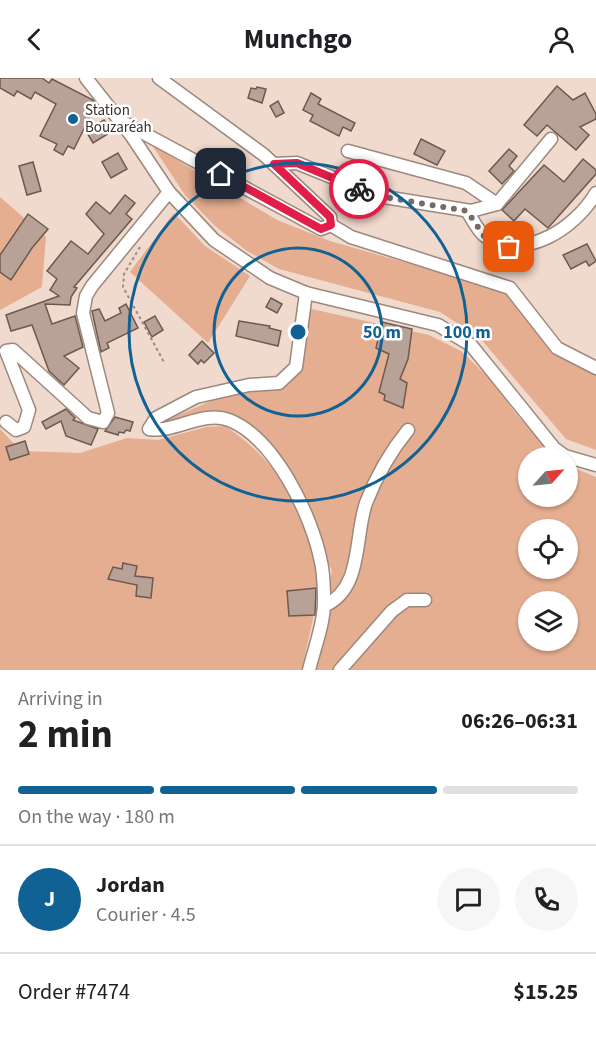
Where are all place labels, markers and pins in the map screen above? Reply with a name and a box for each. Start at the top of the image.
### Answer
place label: Station Bouzaréah [85,100,152,138]
marker: Station Bouzaréah [66,112,80,126]
pin [195,148,246,199]
pin [483,221,534,272]
centre of rings [288,322,308,342]

